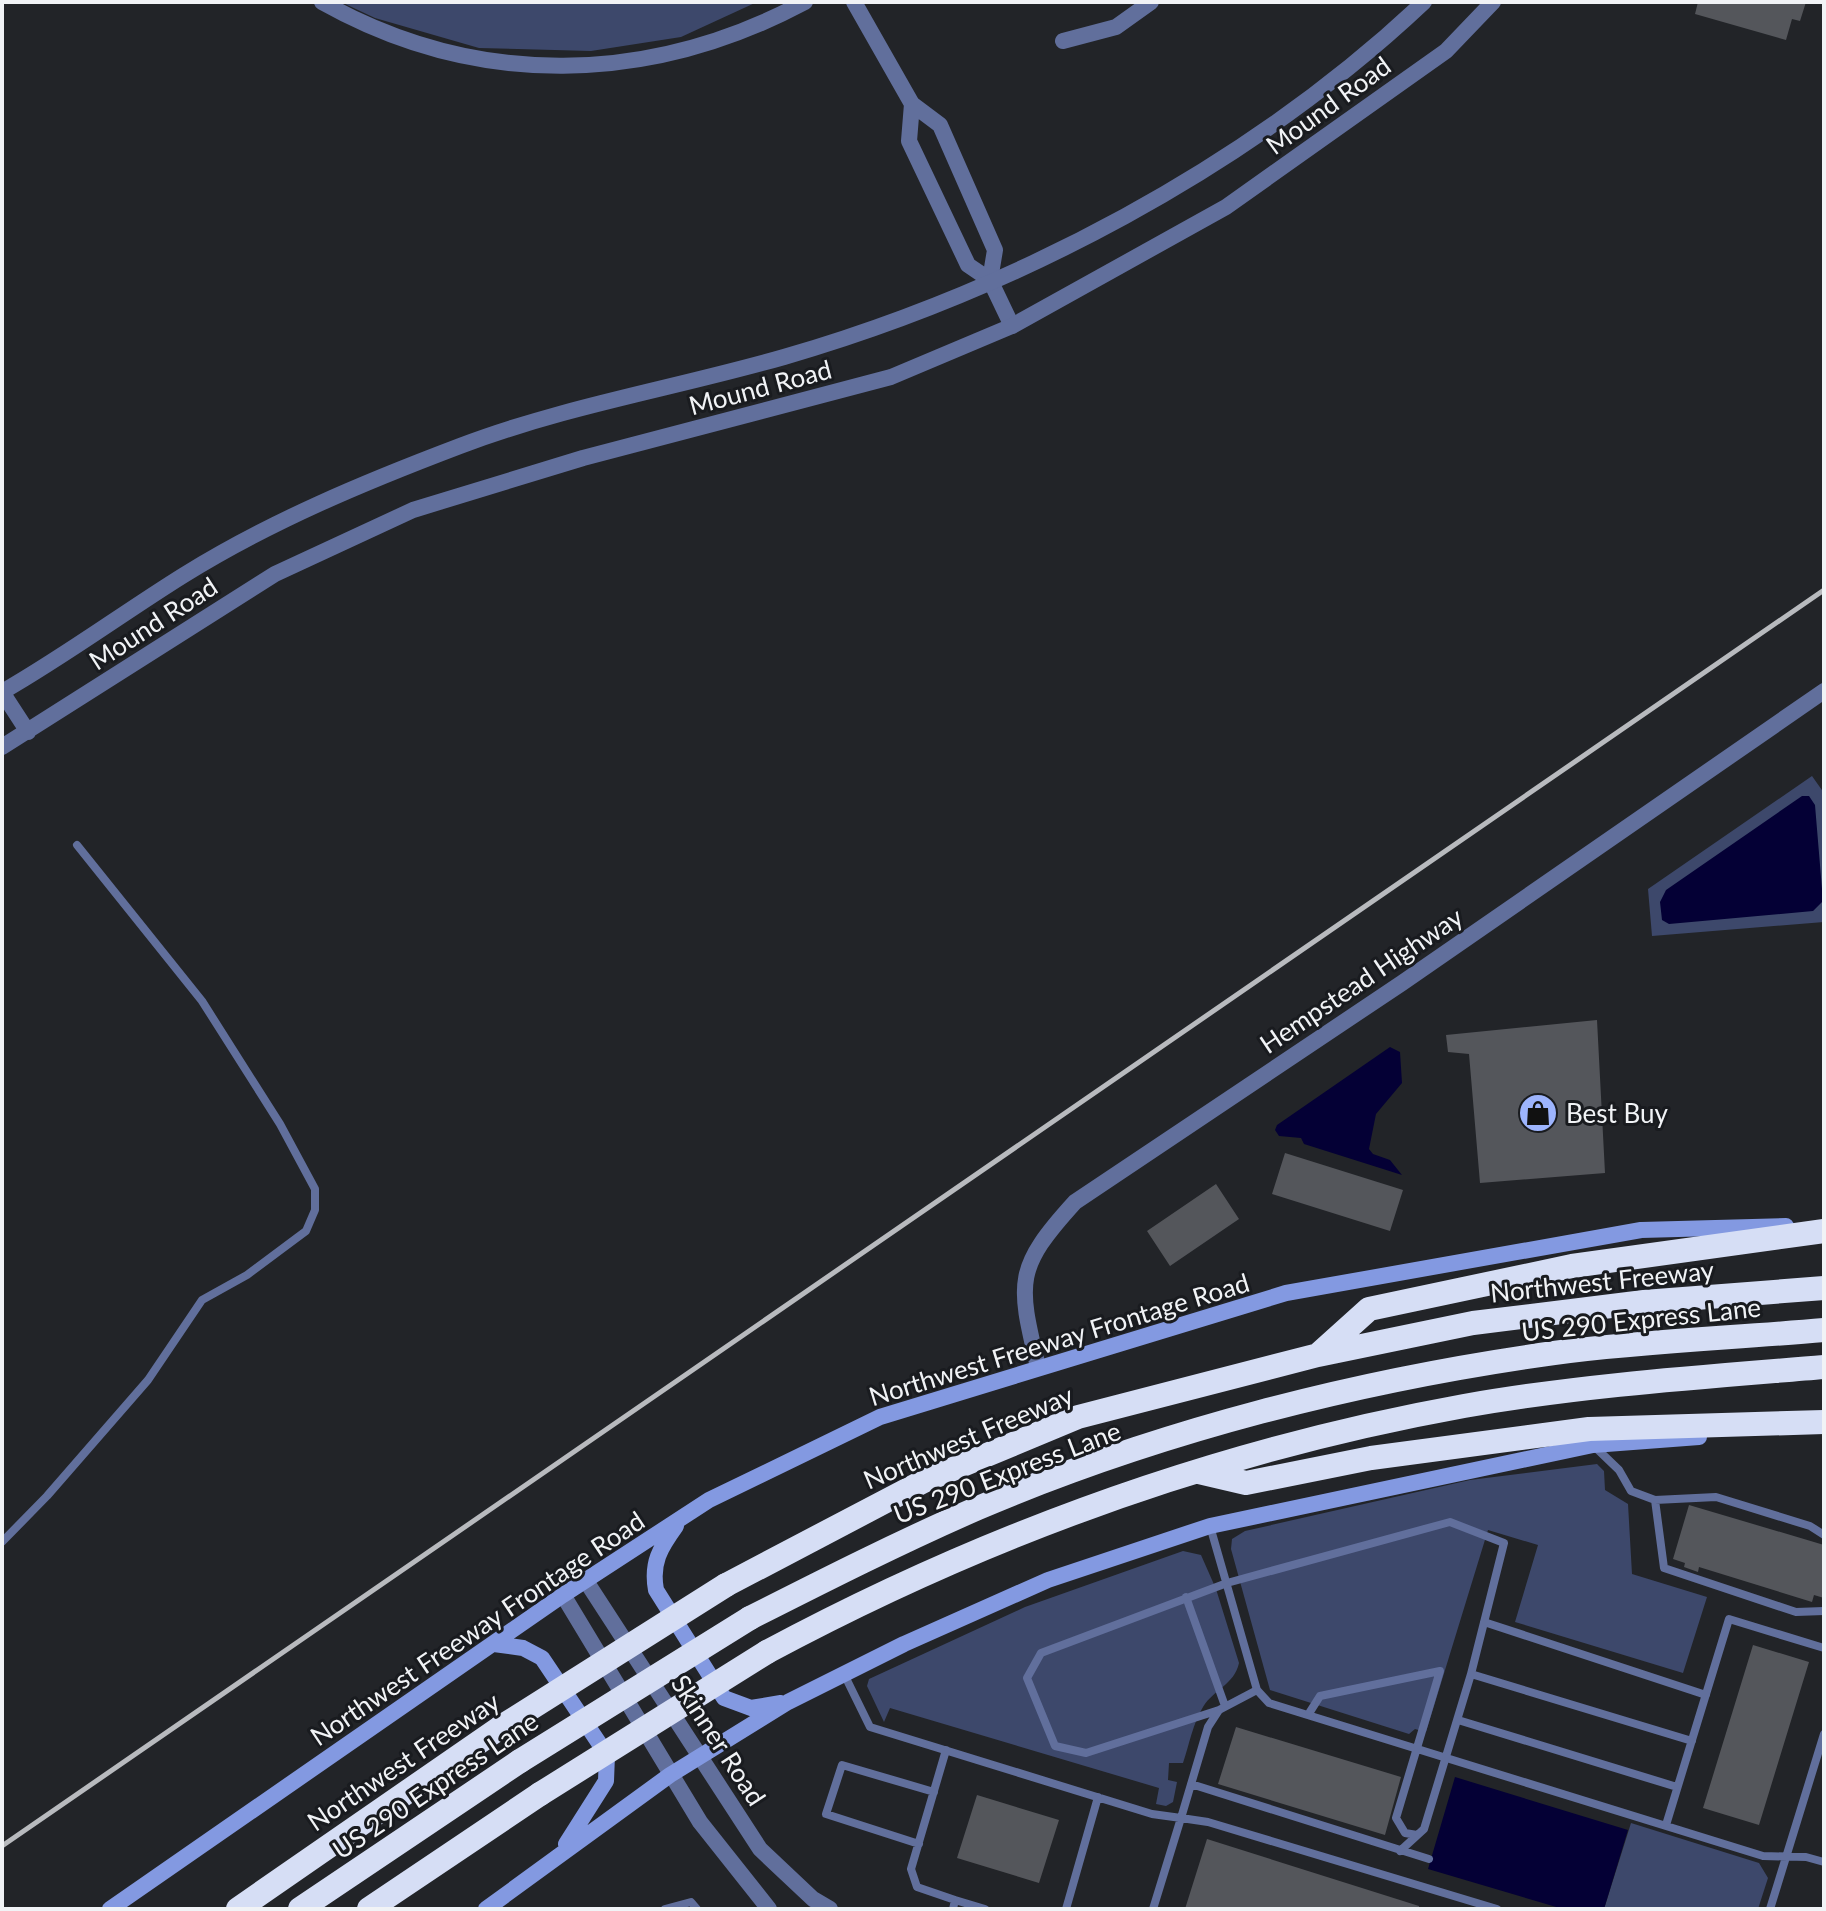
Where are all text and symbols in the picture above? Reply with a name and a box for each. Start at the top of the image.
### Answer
street label: Mound Road [1259,49,1397,161]
street label: Mound Road [685,353,835,421]
street label: Mound Road [83,570,223,676]
street label: Hempstead Highway [1254,900,1469,1060]
shop icon: Best Buy [1517,1092,1559,1134]
place label: Best Buy [1566,1097,1669,1129]
street label: Northwest Freeway [1489,1253,1716,1309]
street label: Northwest Freeway Frontage Road [865,1266,1253,1412]
street label: US 290 Express Lane [1520,1291,1762,1347]
street label: Northwest Freeway [858,1378,1078,1496]
street label: US 290 Express Lane [889,1414,1125,1530]
street label: Northwest Freeway Frontage Road [304,1504,650,1752]
street label: Skinner Road [665,1669,773,1811]
street label: Northwest Freeway [301,1685,506,1837]
street label: US 290 Express Lane [326,1704,544,1866]

